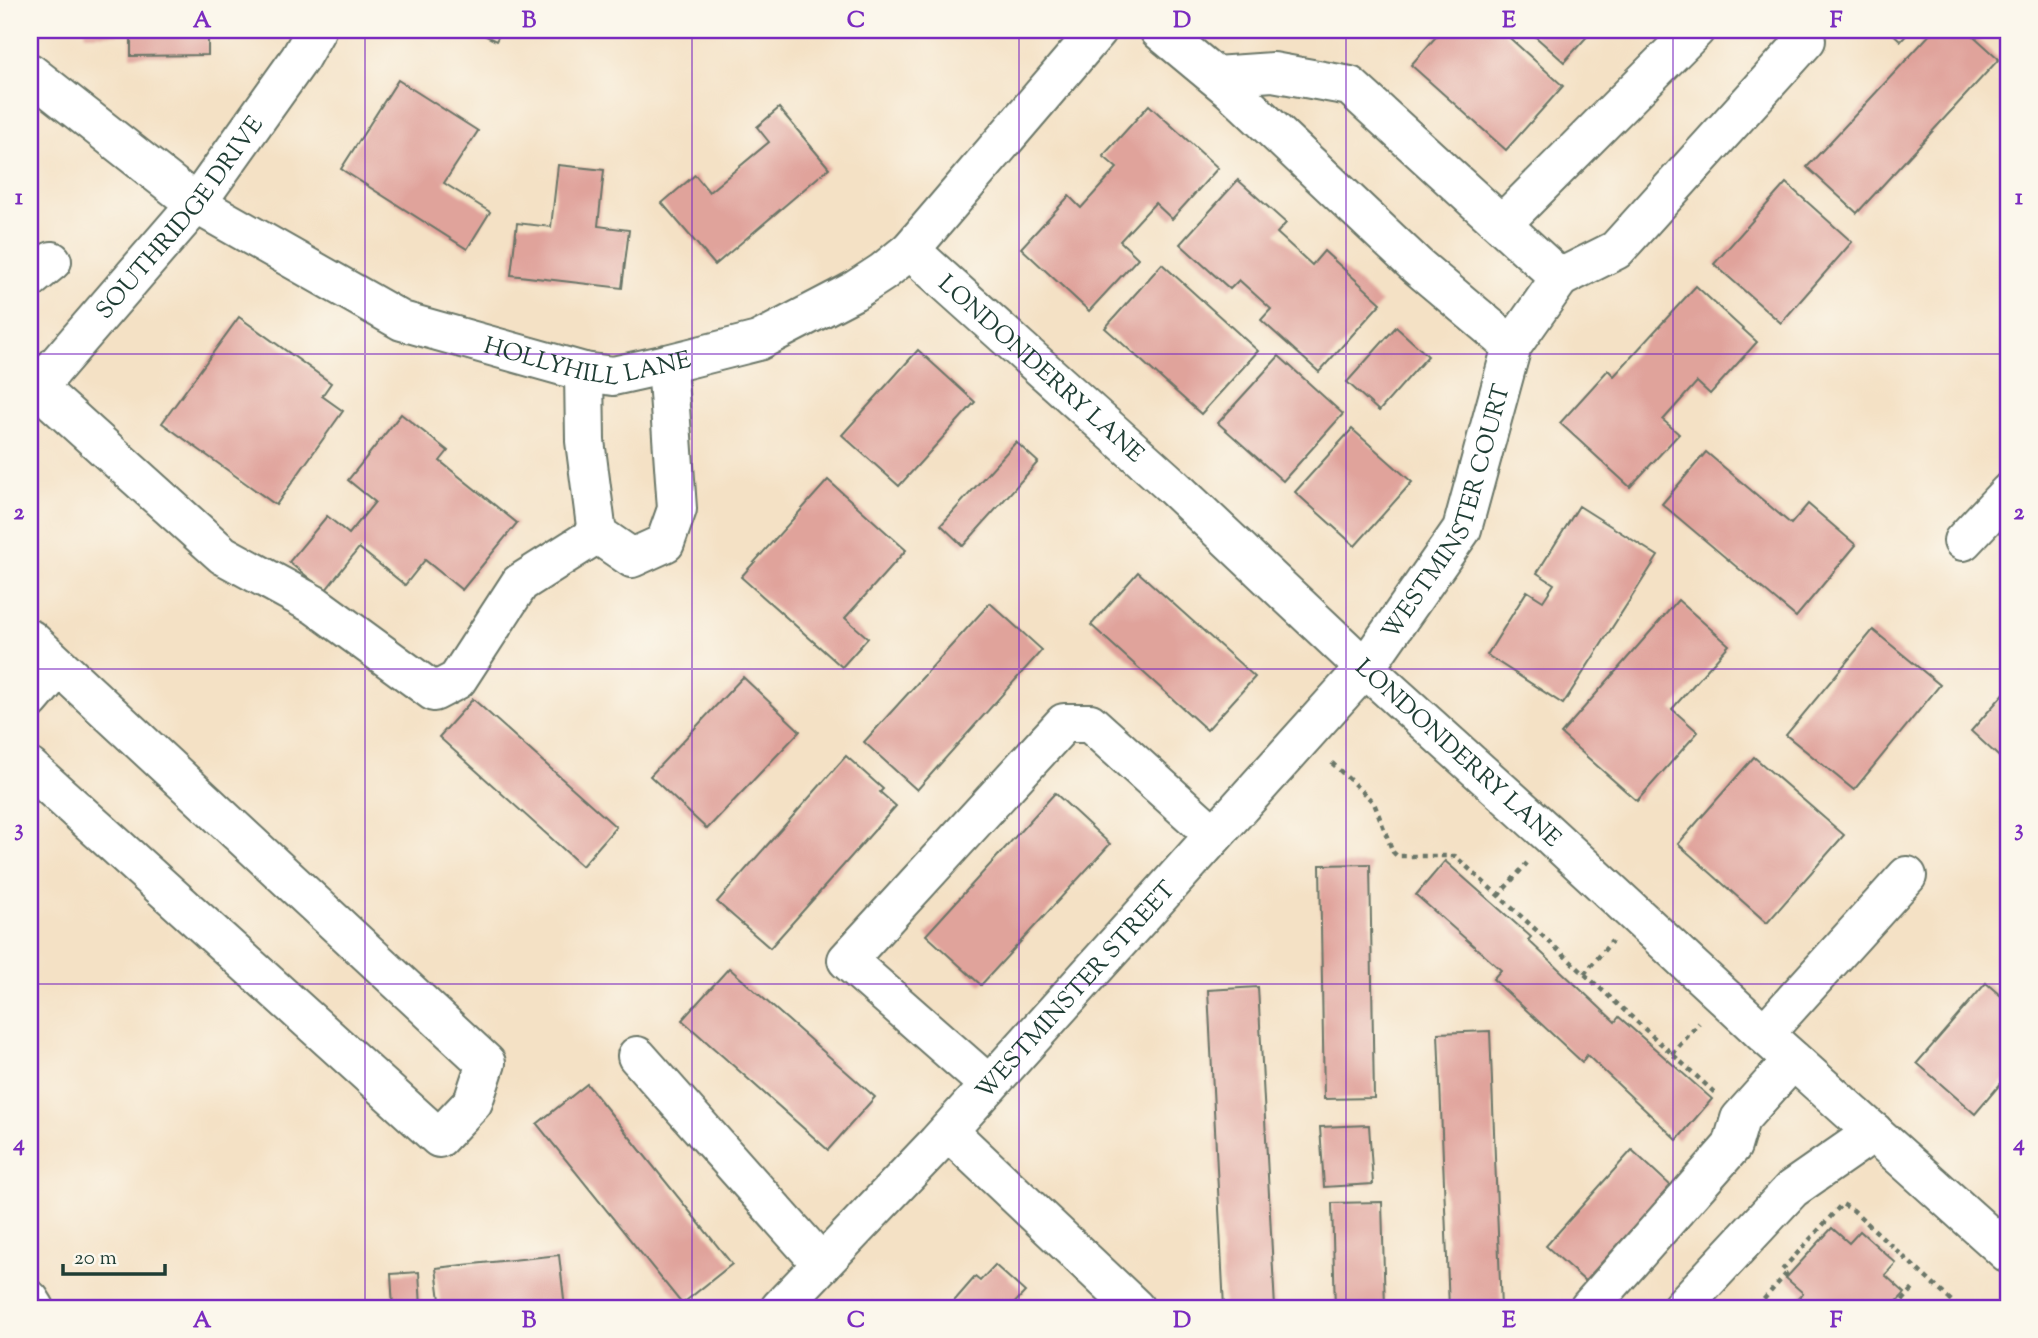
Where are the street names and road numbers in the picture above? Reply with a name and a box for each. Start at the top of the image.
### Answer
street label: SOUTHRIDGE DRIVE [89,109,273,327]
street label: LONDONDERRY LANE [930,268,1151,472]
street label: HOLLYHILL LANE [480,330,695,396]
street label: WESTMINSTER COURT [1375,380,1520,647]
street label: LONDONDERRY LANE [1347,652,1568,856]
street label: WESTMINSTER STREET [969,874,1184,1108]

